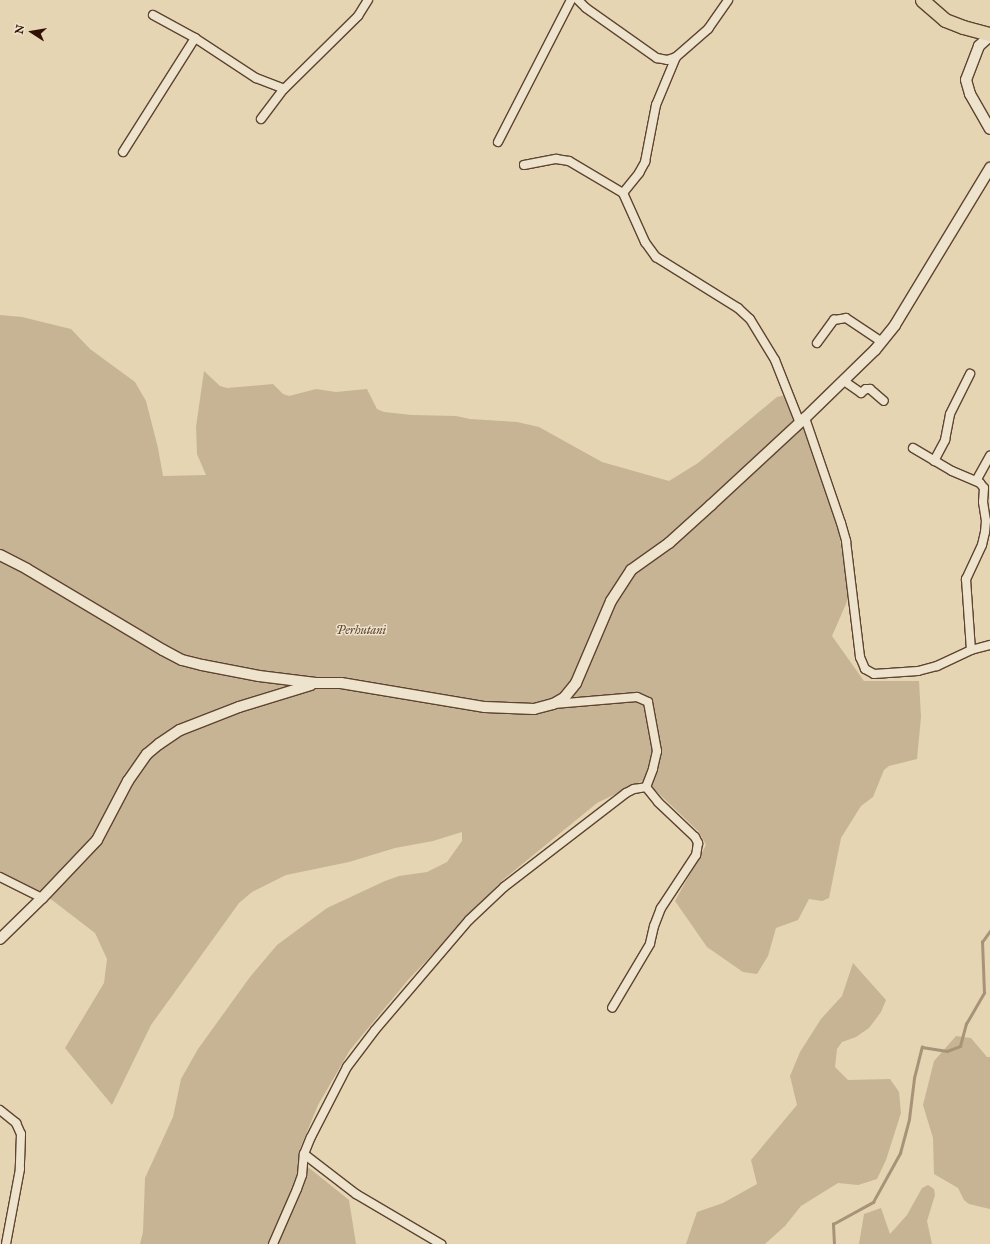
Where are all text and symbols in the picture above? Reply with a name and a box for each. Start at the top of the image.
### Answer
north arrow [12,12,52,52]
text: N [12,23,27,35]
park label: Perhutani [336,624,386,638]

